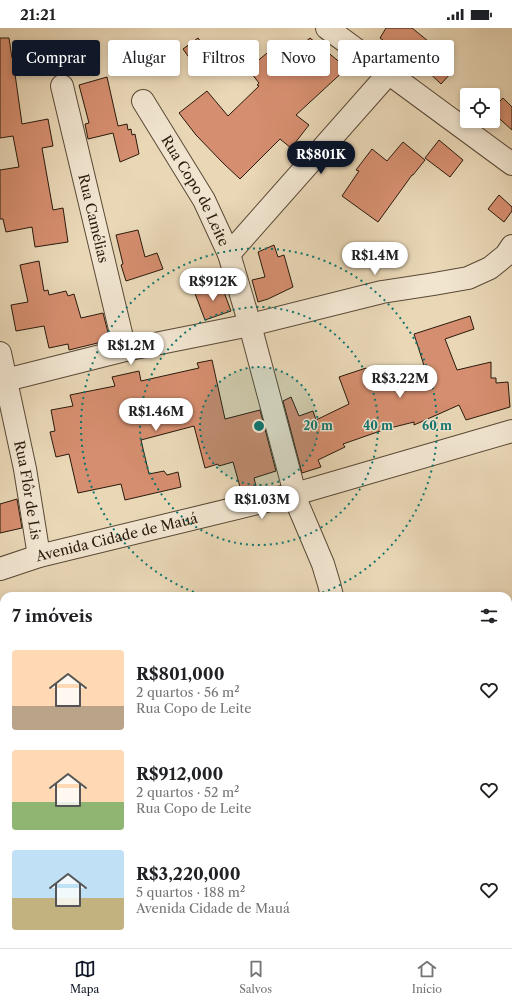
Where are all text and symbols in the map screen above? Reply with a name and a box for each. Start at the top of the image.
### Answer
text: 21:21 [20,5,56,24]
chip: Comprar [12,40,100,76]
chip: Alugar [108,40,180,76]
chip: Filtros [188,40,259,76]
chip: Novo [267,40,330,76]
chip: Apartamento [338,40,454,76]
map controls [460,88,500,128]
button: locate [460,88,500,128]
street label: Rua Copo de Leite [157,132,233,249]
pin: R$801K [288,141,354,175]
text: R$801K [296,146,346,162]
street label: Rua Camélias [74,172,113,265]
pin: R$1.4M [342,242,408,276]
text: R$1.4M [351,247,399,263]
pin: R$912K [180,268,246,302]
text: R$912K [189,273,237,289]
pin: R$1.2M [98,332,164,366]
text: R$1.2M [107,337,155,353]
pin: R$3.22M [363,365,437,399]
text: R$3.22M [371,370,429,386]
pin: R$1.46M [119,398,193,432]
text: R$1.46M [128,403,184,419]
text: 20 m [303,418,333,433]
text: 40 m [363,418,393,433]
text: 60 m [422,418,452,433]
centre of rings [252,419,266,433]
street label: Rua Flôr de Lis [10,439,45,541]
pin: R$1.03M [225,486,299,520]
text: R$1.03M [234,491,290,507]
street label: Avenida Cidade de Mauá [33,509,200,566]
icon: filters [478,605,500,627]
text: 7 imóveis [12,606,93,626]
text: R$801,000 [136,664,225,684]
icon: home [44,666,92,714]
icon: heart [478,679,500,701]
text: 2 quartos · 56 m² [136,684,240,700]
text: Rua Copo de Leite [136,700,251,716]
text: R$912,000 [136,764,223,784]
icon: home [44,766,92,814]
icon: heart [478,779,500,801]
text: 2 quartos · 52 m² [136,784,239,800]
text: Rua Copo de Leite [136,800,251,816]
text: R$3,220,000 [136,864,241,884]
icon: home [44,866,92,914]
icon: heart [478,879,500,901]
text: 5 quartos · 188 m² [136,884,245,900]
text: Avenida Cidade de Mauá [136,900,290,916]
tab: Mapa [70,958,99,996]
tab: Salvos [239,958,272,996]
tab: Início [412,958,442,996]

